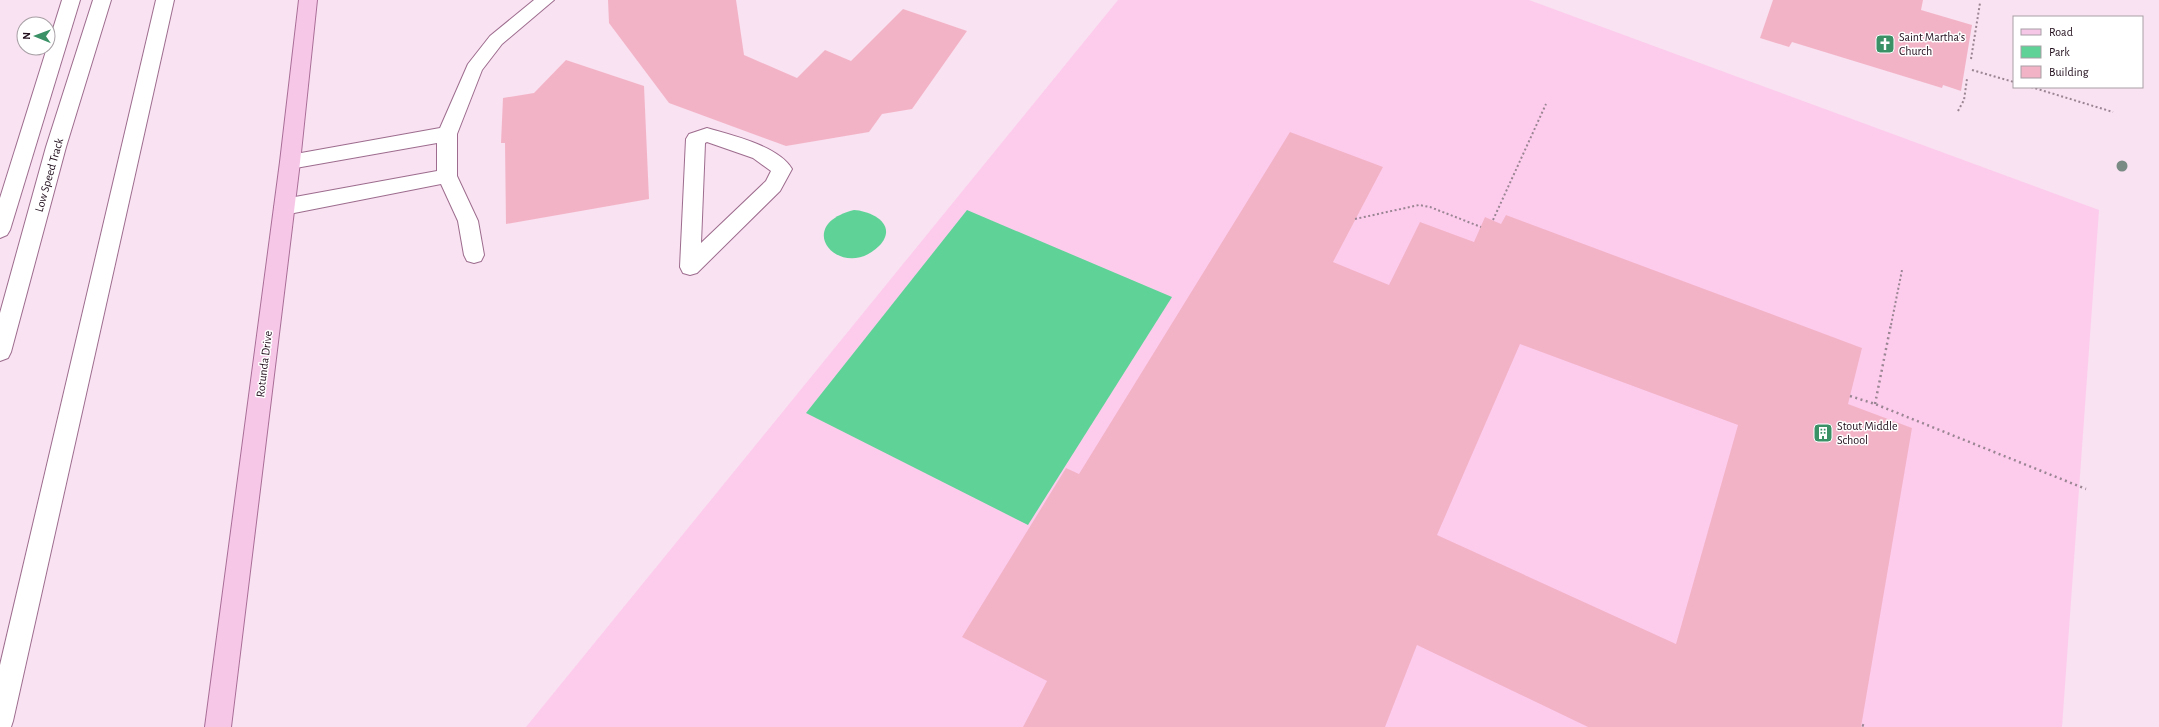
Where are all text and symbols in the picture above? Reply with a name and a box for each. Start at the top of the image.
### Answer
north arrow [16,16,56,56]
legend [2013,16,2143,88]
text: Road [2049,26,2073,38]
place label: Saint Martha’s Church [1899,31,1965,57]
text: N [21,32,32,40]
church icon: Saint Martha’s Church [1874,33,1896,55]
text: Park [2049,46,2070,58]
text: Building [2049,66,2089,78]
street label: Low Speed Track [33,136,65,213]
street label: Rotunda Drive [254,330,274,398]
place label: Stout Middle School [1837,420,1897,446]
building icon: Stout Middle School [1812,422,1834,444]

